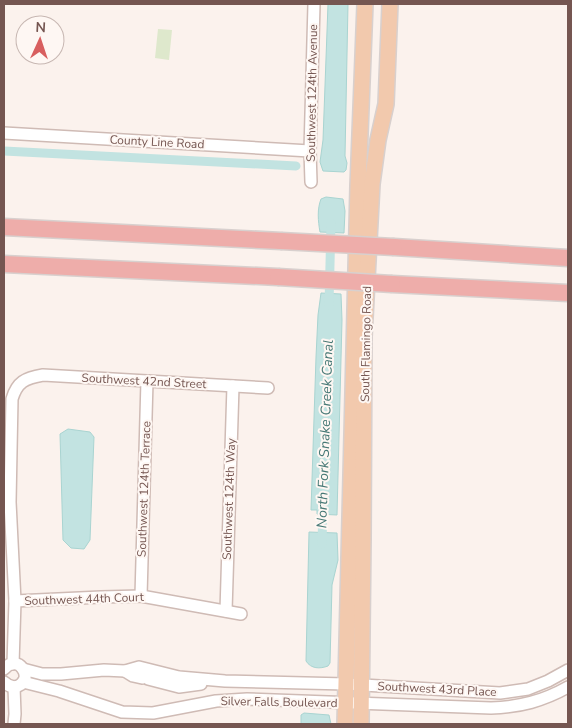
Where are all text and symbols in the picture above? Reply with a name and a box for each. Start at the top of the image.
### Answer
north arrow [15,15,65,65]
text: N [35,18,46,37]
street label: Southwest 124th Avenue [303,24,321,162]
street label: County Line Road [109,132,205,152]
street label: South Flamingo Road [357,286,375,402]
water label: North Fork Snake Creek Canal [312,339,338,529]
street label: Southwest 42nd Street [81,370,208,392]
street label: Southwest 124th Terrace [134,421,154,557]
street label: Southwest 124th Way [219,437,239,560]
street label: Southwest 44th Court [24,589,145,609]
street label: Southwest 43rd Place [377,678,497,700]
street label: Silver Falls Boulevard [220,693,338,711]

